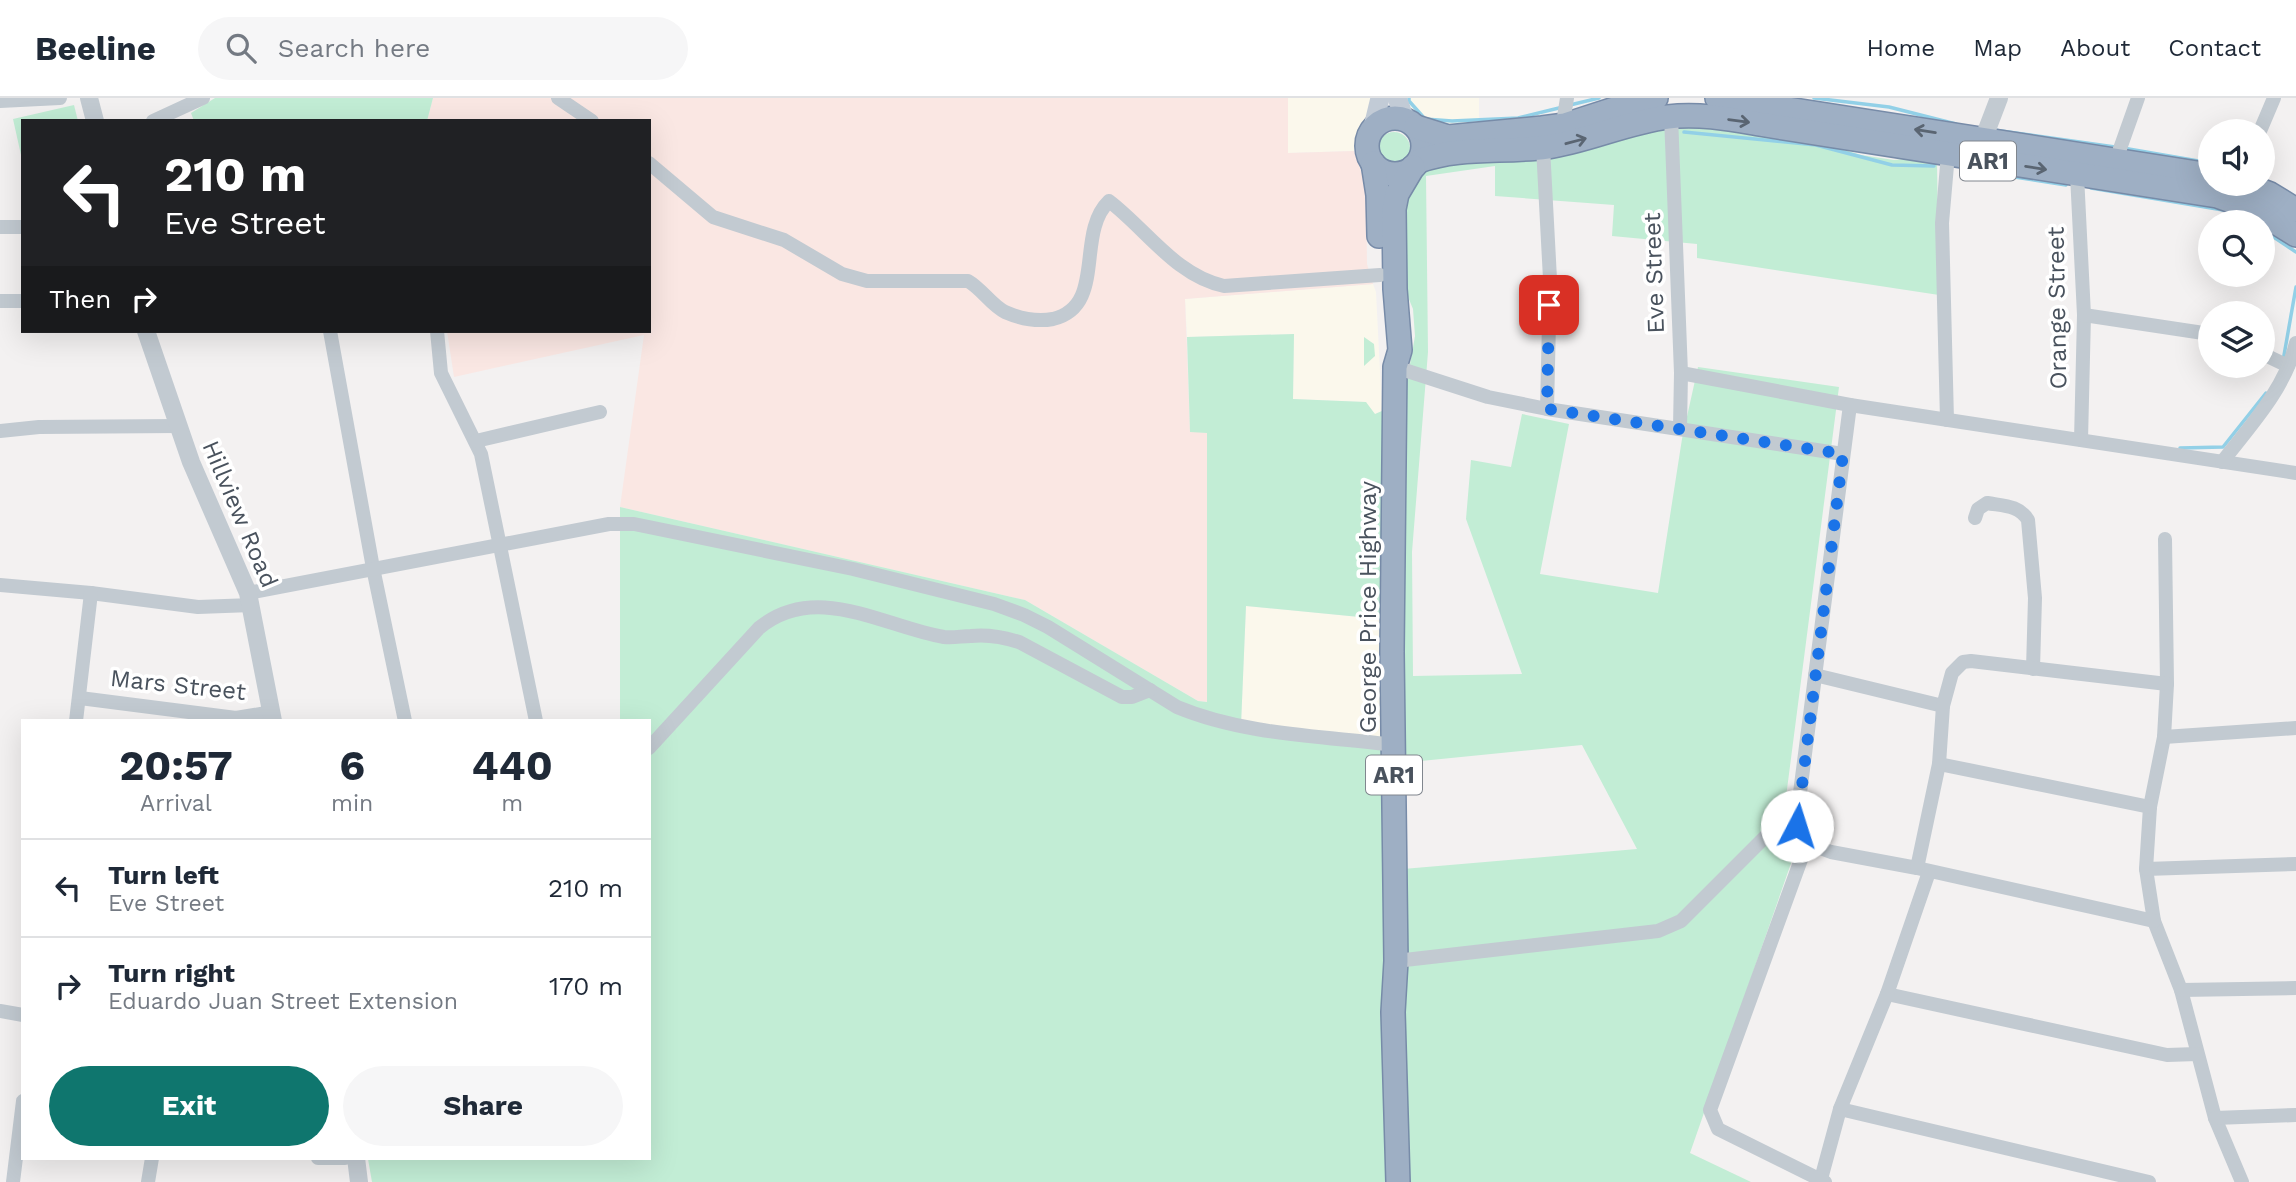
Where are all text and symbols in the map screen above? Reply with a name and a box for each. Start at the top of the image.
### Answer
search box [198,17,688,80]
text: Beeline [35,29,156,68]
icon: search [222,29,260,67]
text: Search here [278,33,430,63]
text: Home [1867,34,1935,62]
text: Map [1973,34,2022,62]
text: About [2060,34,2130,62]
text: Contact [2168,34,2261,62]
one-way arrow [1727,114,1749,127]
map controls [2198,119,2275,378]
button: sound [2198,119,2275,196]
one-way arrow [1914,124,1937,137]
one-way arrow [1564,134,1586,147]
road number: AR1 [1960,142,2016,180]
text: 210 m [164,145,306,203]
icon: left [49,147,140,238]
one-way arrow [2024,162,2047,175]
text: Eve Street [164,204,326,242]
button: search [2198,210,2275,287]
street label: Eve Street [1638,212,1670,334]
street label: Orange Street [2042,226,2072,390]
pin [1519,275,1579,335]
icon: right [125,280,163,318]
text: Then [49,284,111,314]
icon: arrive [1530,286,1568,324]
button: layers [2198,301,2275,378]
street label: Hillview Road [196,436,284,592]
street label: George Price Highway [1354,480,1382,733]
street label: Mars Street [109,664,247,706]
text: 20:57 [119,741,233,790]
text: 6 [339,741,365,790]
text: 440 [471,741,553,790]
road number: AR1 [1366,755,1422,794]
position arrow [1760,789,1834,863]
text: Arrival [140,790,212,817]
text: min [331,790,373,817]
text: m [501,790,523,817]
text: Turn left [108,860,219,890]
icon: left [49,869,87,907]
text: 210 m [548,873,623,903]
text: Eve Street [108,890,224,917]
text: Turn right [108,958,235,988]
icon: right [49,967,87,1005]
text: 170 m [549,971,623,1001]
text: Eduardo Juan Street Extension [108,988,458,1015]
button: Exit [49,1066,329,1146]
button: Share [343,1066,623,1146]

